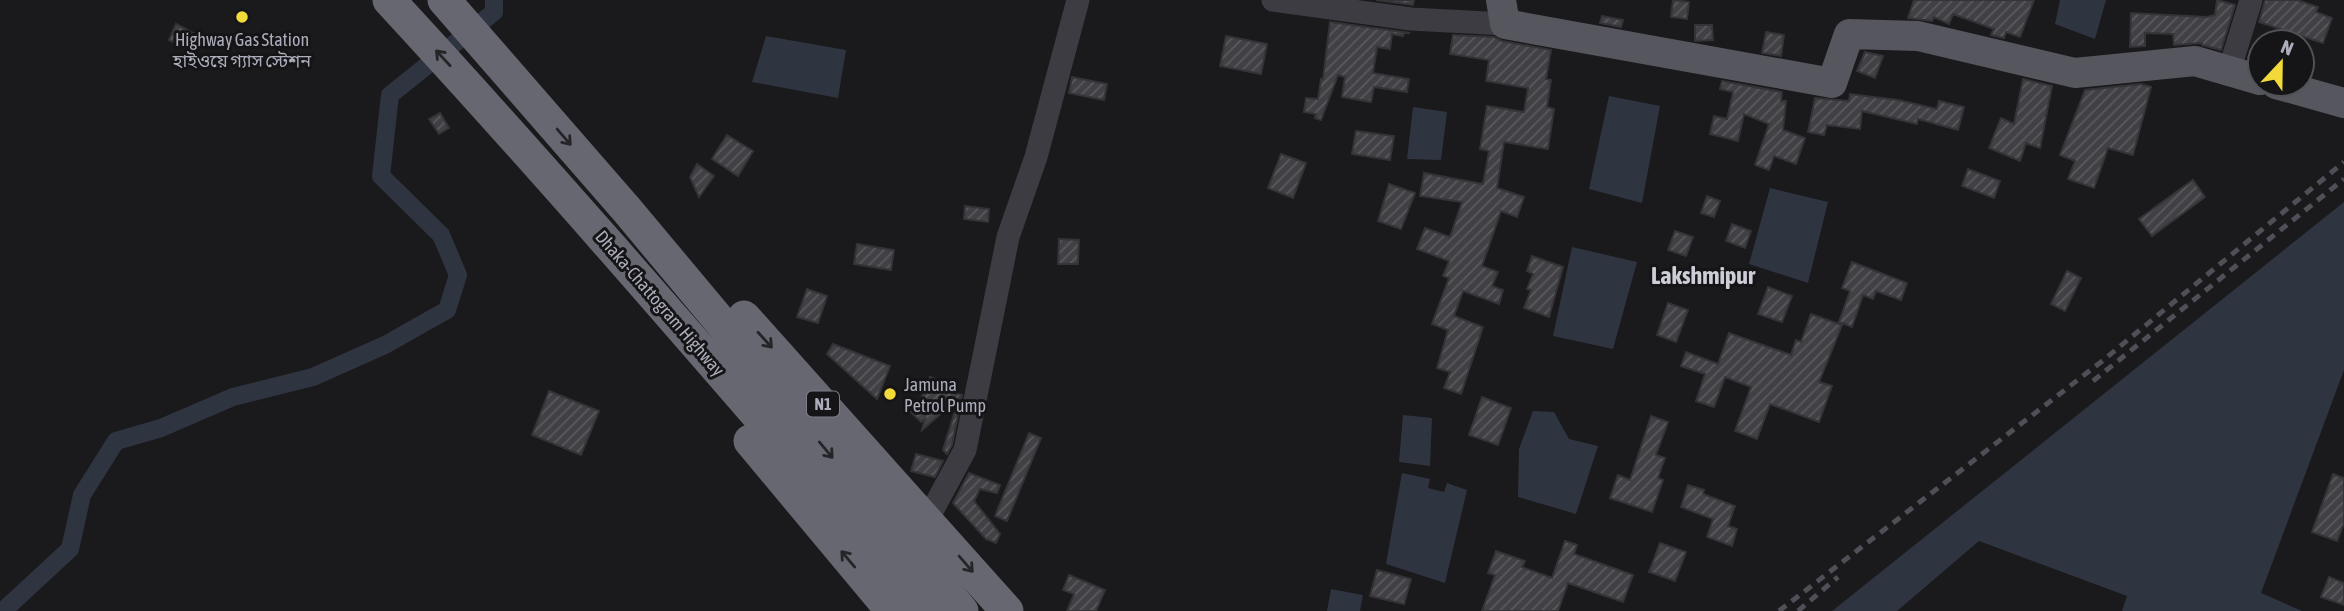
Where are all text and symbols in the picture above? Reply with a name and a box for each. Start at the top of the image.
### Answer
marker: Highway Gas Station হাইওয়ে গ্যাস স্টেশন [234,9,250,25]
north arrow [2246,28,2316,98]
place label: Highway Gas Station হাইওয়ে গ্যাস স্টেশন [172,29,312,71]
text: N [2278,35,2297,60]
one-way arrow [434,50,451,67]
one-way arrow [556,128,572,146]
street label: Dhaka-Chattogram Highway [591,226,729,380]
district label: Lakshmipur [1651,262,1756,289]
one-way arrow [757,331,773,349]
place label: Jamuna Petrol Pump [904,374,986,416]
marker: Jamuna Petrol Pump [882,386,898,402]
road number: N1 [807,392,839,416]
one-way arrow [818,440,834,458]
one-way arrow [840,550,856,568]
one-way arrow [958,555,974,573]

